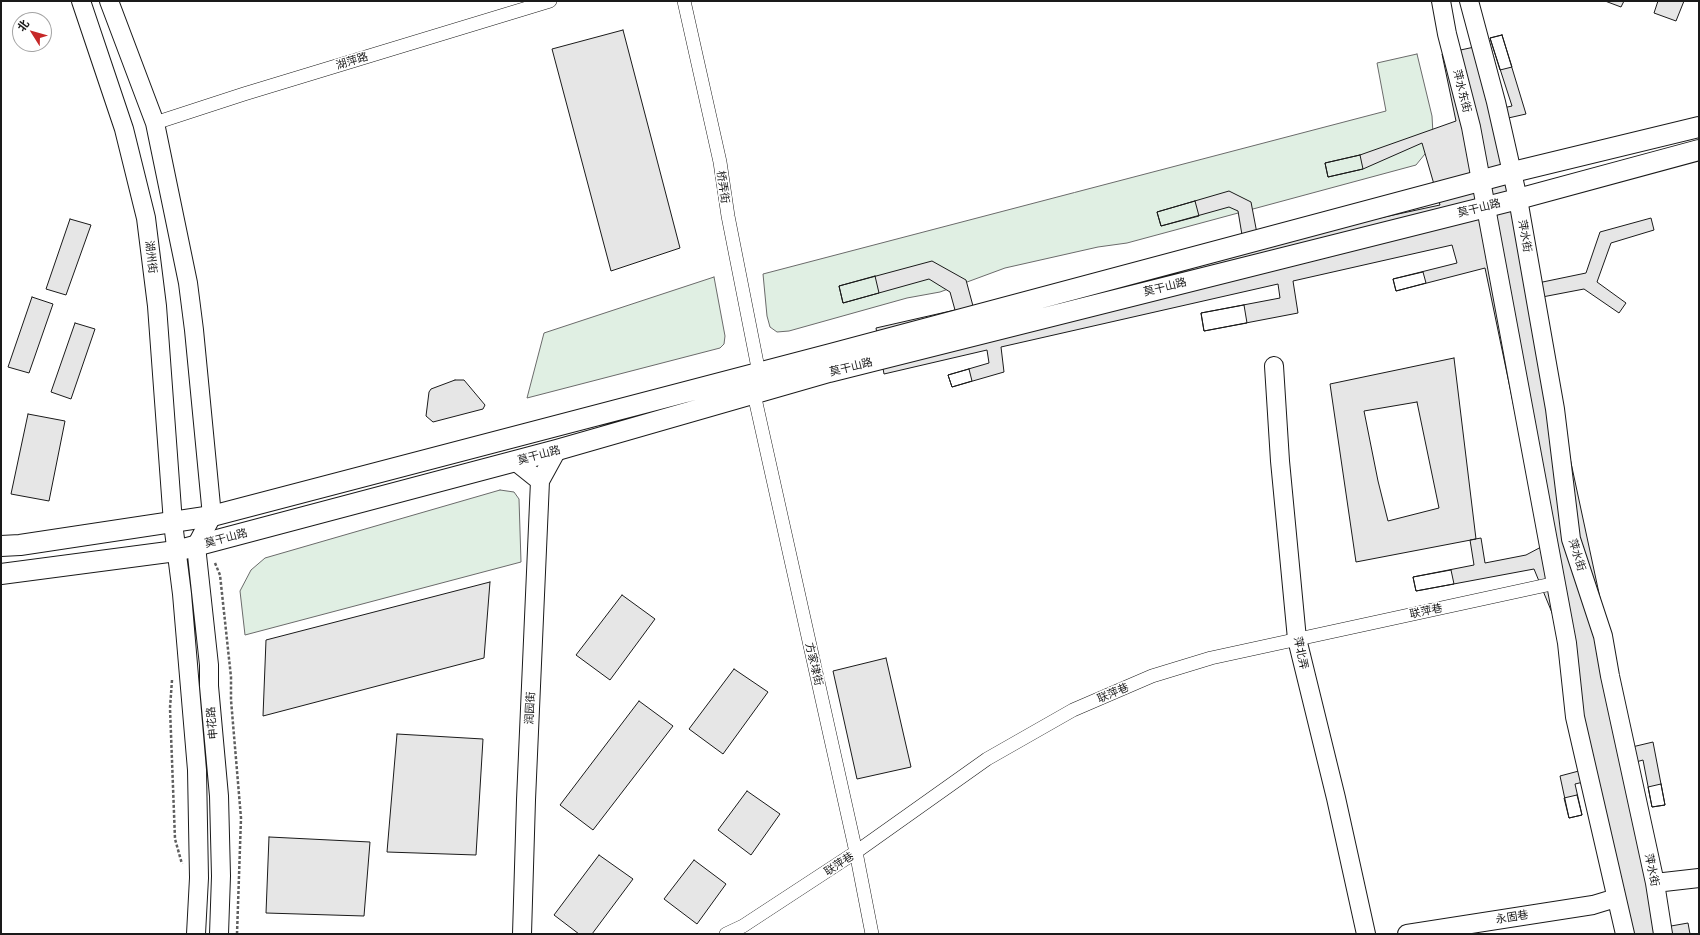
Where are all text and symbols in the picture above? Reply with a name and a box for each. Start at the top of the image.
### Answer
north arrow [12,12,52,52]
text: 北 [15,17,31,33]
street label: 湖萍路 [334,50,370,72]
street label: 萍水东街 [1450,68,1474,114]
street label: 桥弄街 [714,170,732,204]
street label: 莫干山路 [1456,196,1502,220]
street label: 萍水街 [1516,219,1534,253]
street label: 湖州街 [142,240,160,274]
street label: 莫干山路 [1142,275,1188,299]
street label: 莫干山路 [828,355,874,379]
street label: 莫干山路 [516,443,562,467]
street label: 莫干山路 [203,526,249,550]
street label: 萍水街 [1566,537,1588,573]
street label: 联萍巷 [1408,601,1444,621]
street label: 萍北弄 [1291,635,1311,671]
street label: 方家埭街 [803,641,825,687]
street label: 联萍巷 [1095,680,1131,706]
street label: 润园街 [523,691,537,725]
street label: 申花路 [204,706,220,740]
street label: 联萍巷 [822,849,856,879]
street label: 萍水街 [1642,852,1662,888]
street label: 永固巷 [1495,908,1529,926]

